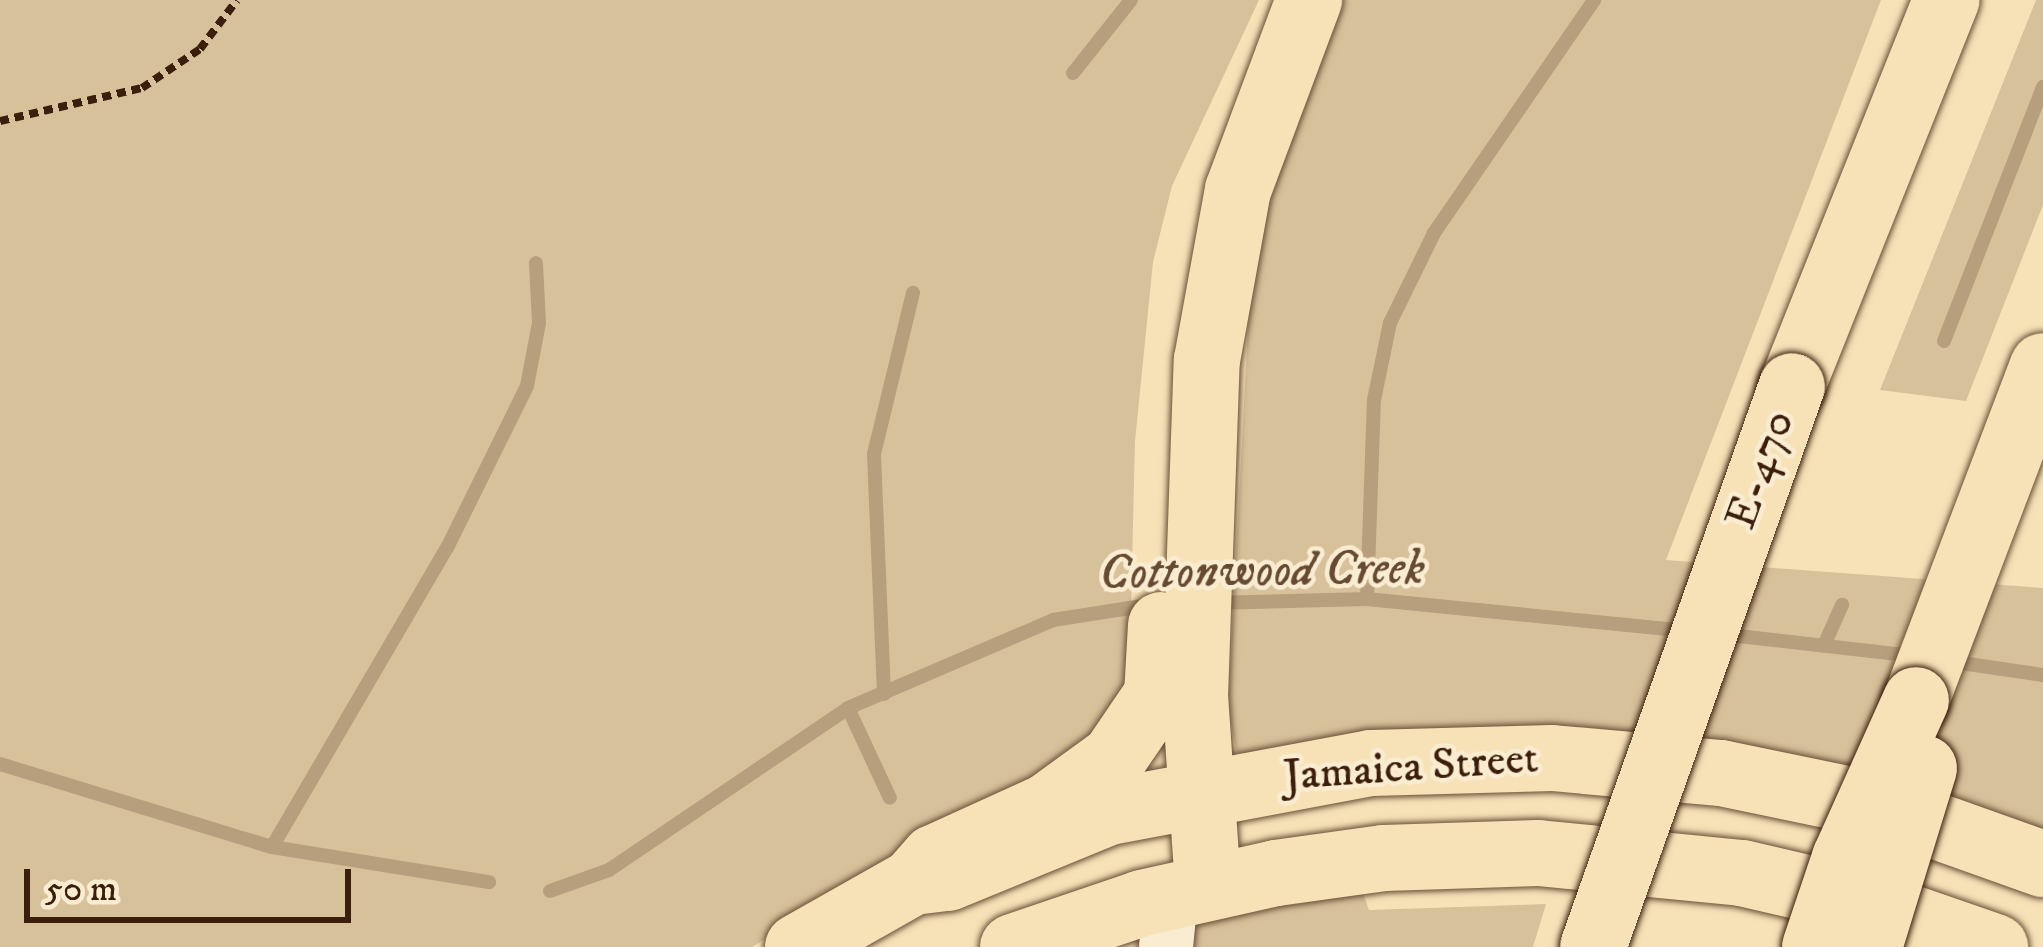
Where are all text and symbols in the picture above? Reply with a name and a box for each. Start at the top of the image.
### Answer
street label: E-470 [1715,403,1807,537]
water label: Cottonwood Creek [1099,540,1425,604]
street label: Jamaica Street [1282,732,1540,804]
scale bar [30,845,357,919]
text: 50 m [45,867,117,912]

